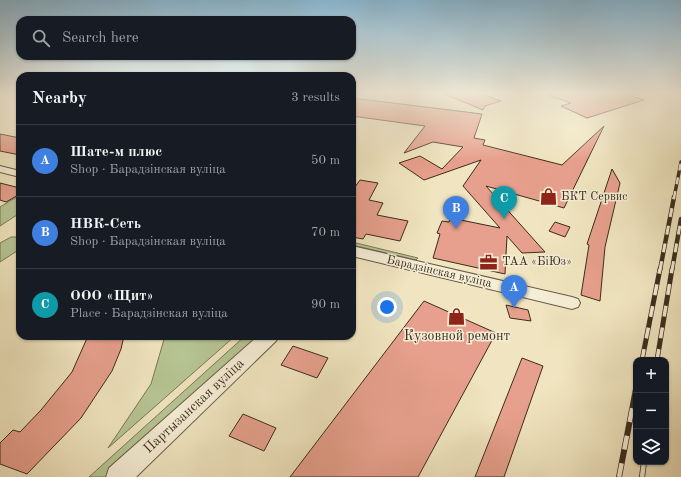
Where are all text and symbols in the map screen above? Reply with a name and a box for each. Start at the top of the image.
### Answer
search box [16,16,356,60]
icon: search [30,27,52,49]
text: Search here [62,31,139,46]
text: Nearby [32,90,87,107]
text: 3 results [291,91,340,104]
text: Шате-м плюс [70,145,162,160]
text: A [40,154,50,167]
text: 50 m [311,154,340,167]
text: Shop · Барадзінская вуліца [70,163,226,176]
pin: C [491,186,517,219]
shop icon: БКТ Сервис [538,187,558,207]
place label: БКТ Сервис [561,191,627,203]
pin: B [443,196,469,229]
text: НВК-Сеть [70,217,141,232]
text: B [40,226,50,239]
text: 70 m [311,226,340,239]
text: Shop · Барадзінская вуліца [70,235,226,248]
office icon: ТАА «БіЮз» [479,252,499,272]
street label: Барадзінская вуліца [385,253,493,290]
place label: ТАА «БіЮз» [502,255,572,268]
pin: A [501,275,527,308]
text: ООО «Щит» [70,289,154,304]
your location [377,297,397,317]
text: C [41,298,49,311]
text: 90 m [311,298,340,311]
shop icon: Кузовной ремонт [447,306,467,326]
text: Place · Барадзінская вуліца [70,307,228,320]
place label: Кузовной ремонт [404,329,511,343]
street label: Партызанская вуліца [141,356,247,456]
map controls [633,357,669,465]
button: + [633,357,669,393]
button: − [633,393,669,429]
button: layers [633,429,669,465]

